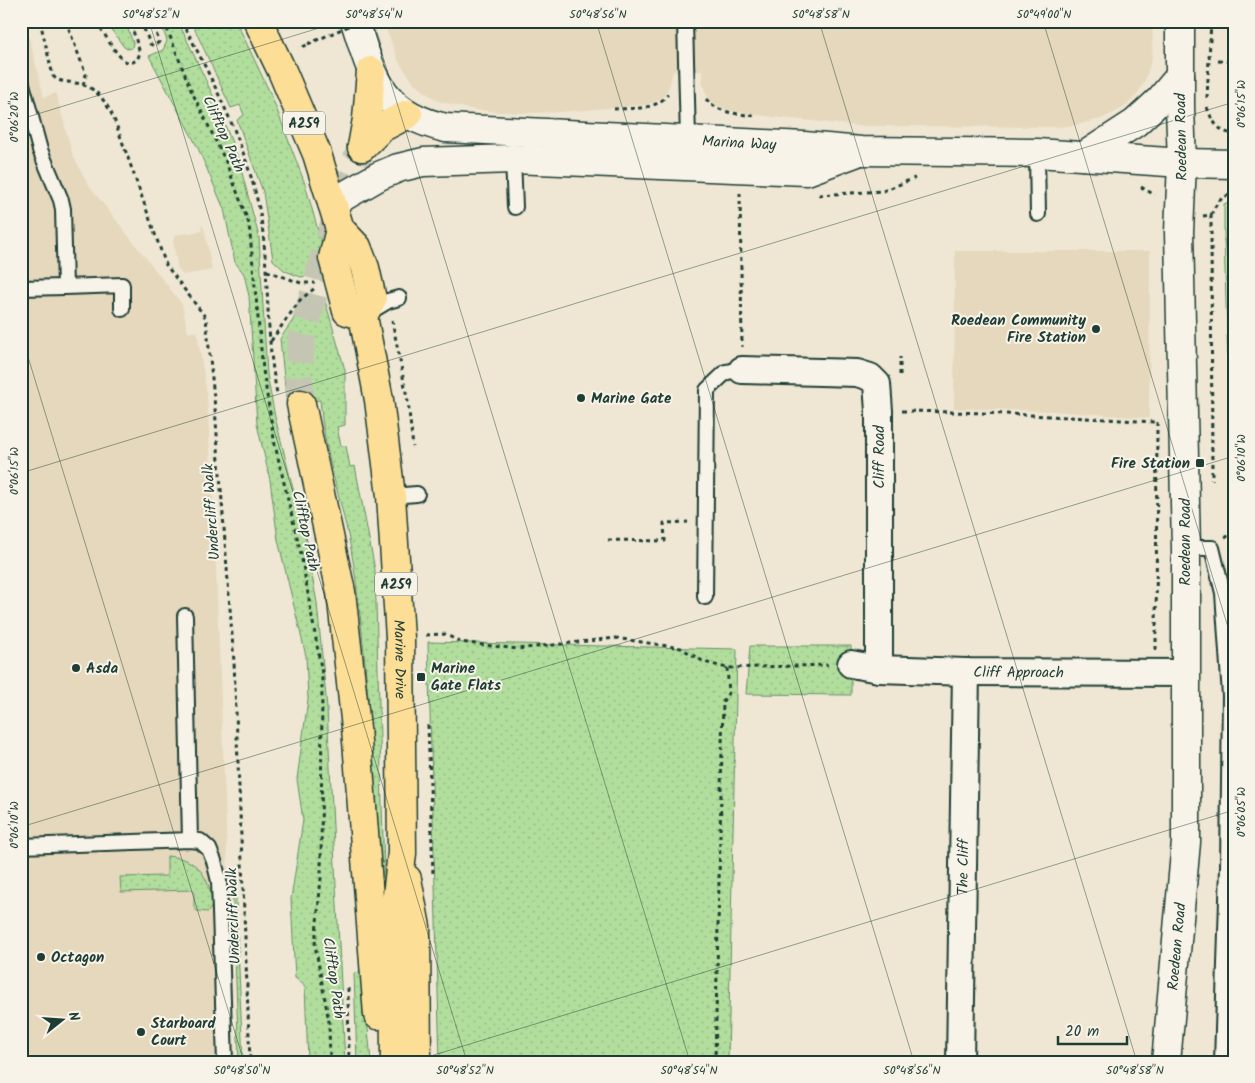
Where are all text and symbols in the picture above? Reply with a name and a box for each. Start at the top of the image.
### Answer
text: 50°48'52"N [122,5,180,24]
text: 50°48'54"N [345,5,403,24]
text: 50°48'56"N [569,5,627,24]
text: 50°48'58"N [792,5,850,24]
text: 50°49'00"N [1017,5,1071,24]
text: 0°06'15"W [1232,80,1251,128]
text: 0°06'20"W [5,92,24,142]
street label: Clifftop Path [195,92,251,177]
street label: Roedean Road [1169,92,1195,181]
road number: A259 [283,112,325,134]
street label: Marina Way [701,130,778,158]
place label: Roedean Community Fire Station [951,309,1086,350]
marker: Roedean Community Fire Station [1090,323,1102,335]
place label: Marine Gate [591,387,672,411]
marker: Marine Gate [575,392,587,404]
street label: Cliff Road [868,425,892,489]
text: 0°06'10"W [1232,434,1251,482]
text: 0°06'15"W [5,447,24,495]
place label: Fire Station [1111,452,1190,476]
marker: Fire Station [1194,457,1206,469]
street label: Undercliff Walk [197,462,227,561]
street label: Clifftop Path [285,488,325,574]
street label: Roedean Road [1174,498,1198,586]
road number: A259 [375,572,417,596]
street label: Marine Drive [386,619,412,699]
place label: Asda [86,657,119,681]
place label: Marine Gate Flats [431,657,501,698]
street label: Cliff Approach [973,661,1064,685]
marker: Asda [70,662,82,674]
marker: Marine Gate Flats [415,671,427,683]
text: 0°06'05"W [1232,787,1251,837]
text: 0°06'10"W [5,801,24,849]
street label: The Cliff [952,837,976,895]
street label: Undercliff Walk [220,866,248,965]
street label: Roedean Road [1162,901,1193,991]
street label: Clifftop Path [315,936,351,1021]
place label: Octagon [51,946,104,970]
marker: Octagon [35,951,47,963]
north arrow [38,996,88,1046]
text: N [62,1009,85,1024]
place label: Starboard Court [151,1012,217,1053]
scale bar [1058,1013,1126,1045]
text: 20 m [1065,1020,1099,1044]
marker: Starboard Court [135,1026,147,1038]
text: 50°48'50"N [214,1061,270,1080]
text: 50°48'52"N [436,1061,494,1080]
text: 50°48'54"N [660,1061,718,1080]
text: 50°48'56"N [883,1061,941,1080]
text: 50°48'58"N [1106,1061,1164,1080]

